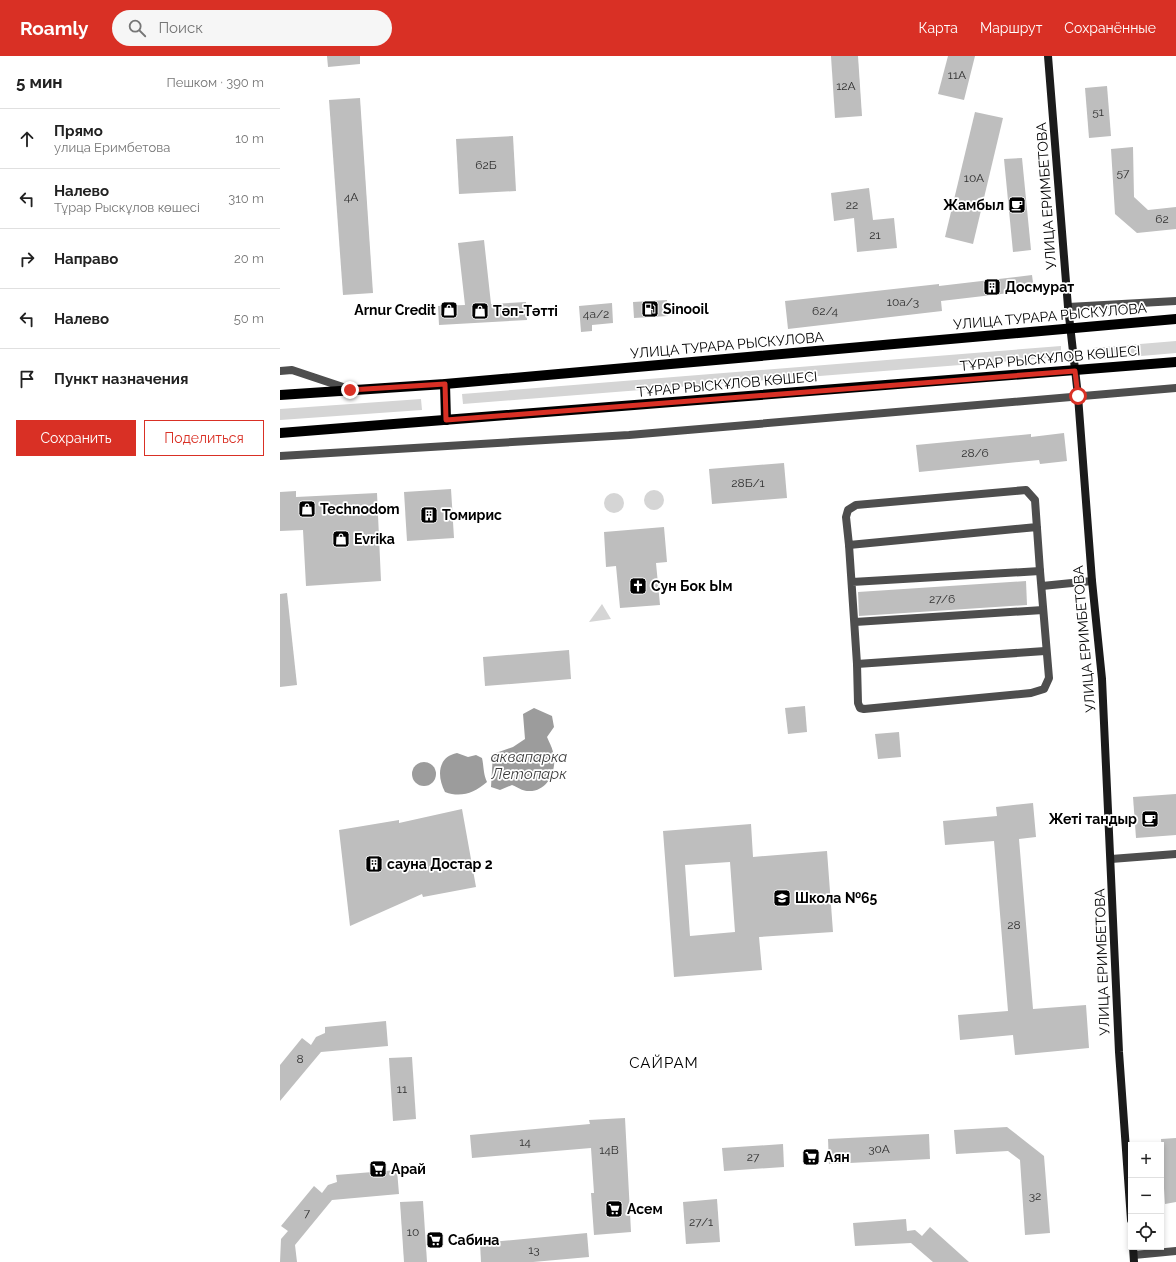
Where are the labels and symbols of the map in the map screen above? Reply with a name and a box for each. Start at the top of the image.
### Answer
house number: 11А [948,68,966,82]
house number: 12А [836,79,856,93]
house number: 51 [1092,105,1104,119]
street label: УЛИЦА ЕРИМБЕТОВА [1033,121,1059,270]
house number: 62Б [475,158,497,172]
house number: 57 [1117,166,1130,180]
house number: 10А [964,171,984,185]
house number: 4А [344,190,358,204]
cafe icon: Жамбыл [1007,195,1027,215]
place label: Жамбыл [943,197,1004,213]
house number: 22 [846,198,858,212]
house number: 62 [1155,212,1169,226]
house number: 21 [869,228,881,242]
building icon: Досмурат [982,277,1002,297]
place label: Досмурат [1005,279,1074,295]
house number: 10а/3 [887,295,919,309]
fuel station icon: Sinooil [640,299,660,319]
shop icon: Arnur Credit [439,300,459,320]
street label: УЛИЦА ТУРАРА РЫСКУЛОВА [953,300,1148,332]
shop icon: Тәп-Тәтті [470,301,490,321]
place label: Sinooil [663,301,709,317]
place label: Arnur Credit [354,302,437,318]
place label: Тәп-Тәтті [493,303,558,319]
house number: 62/4 [812,304,839,318]
house number: 4а/2 [583,307,609,321]
street label: УЛИЦА ТУРАРА РЫСКУЛОВА [630,329,825,361]
street label: ТҰРАР РЫСКҰЛОВ КӨШЕСІ [959,342,1141,374]
street label: ТҰРАР РЫСКҰЛОВ КӨШЕСІ [636,368,818,400]
route end [341,381,359,399]
route start [1069,387,1087,405]
house number: 28/6 [961,446,989,460]
house number: 28Б/1 [731,476,765,490]
shop icon: Technodom [297,499,317,519]
place label: Technodom [320,501,400,517]
building icon: Томирис [419,505,439,525]
place label: Томирис [442,507,502,523]
shop icon: Evrika [331,529,351,549]
place label: Evrika [354,531,395,547]
street label: УЛИЦА ЕРИМБЕТОВА [1070,564,1098,713]
church icon: Сун Бок Ым [628,576,648,596]
place label: Сун Бок Ым [651,578,732,594]
house number: 27/6 [929,592,955,606]
water label: аквапарка Летопарк [490,748,567,783]
cafe icon: Жеті тандыр [1140,809,1160,829]
place label: Жеті тандыр [1048,811,1137,827]
building icon: сауна Достар 2 [364,854,384,874]
place label: сауна Достар 2 [387,856,493,872]
school or university icon: Школа №65 [772,888,792,908]
street label: УЛИЦА ЕРИМБЕТОВА [1091,888,1113,1036]
place label: Школа №65 [795,890,877,906]
house number: 28 [1007,918,1021,932]
house number: 8 [296,1052,304,1066]
district label: САЙРАМ [629,1054,699,1072]
house number: 11 [397,1082,407,1096]
house number: 14 [519,1135,531,1149]
house number: 30А [868,1142,890,1156]
house number: 14В [599,1143,619,1157]
supermarket icon: Аян [801,1147,821,1167]
place label: Аян [824,1149,850,1165]
house number: 27 [747,1150,760,1164]
supermarket icon: Арай [368,1159,388,1179]
place label: Арай [391,1161,426,1177]
house number: 32 [1029,1189,1041,1203]
supermarket icon: Асем [604,1199,624,1219]
place label: Асем [627,1201,663,1217]
house number: 7 [304,1206,311,1220]
house number: 27/1 [689,1215,713,1229]
house number: 10 [407,1225,419,1239]
supermarket icon: Сабина [425,1230,445,1250]
place label: Сабина [448,1232,499,1248]
house number: 13 [528,1243,540,1257]

